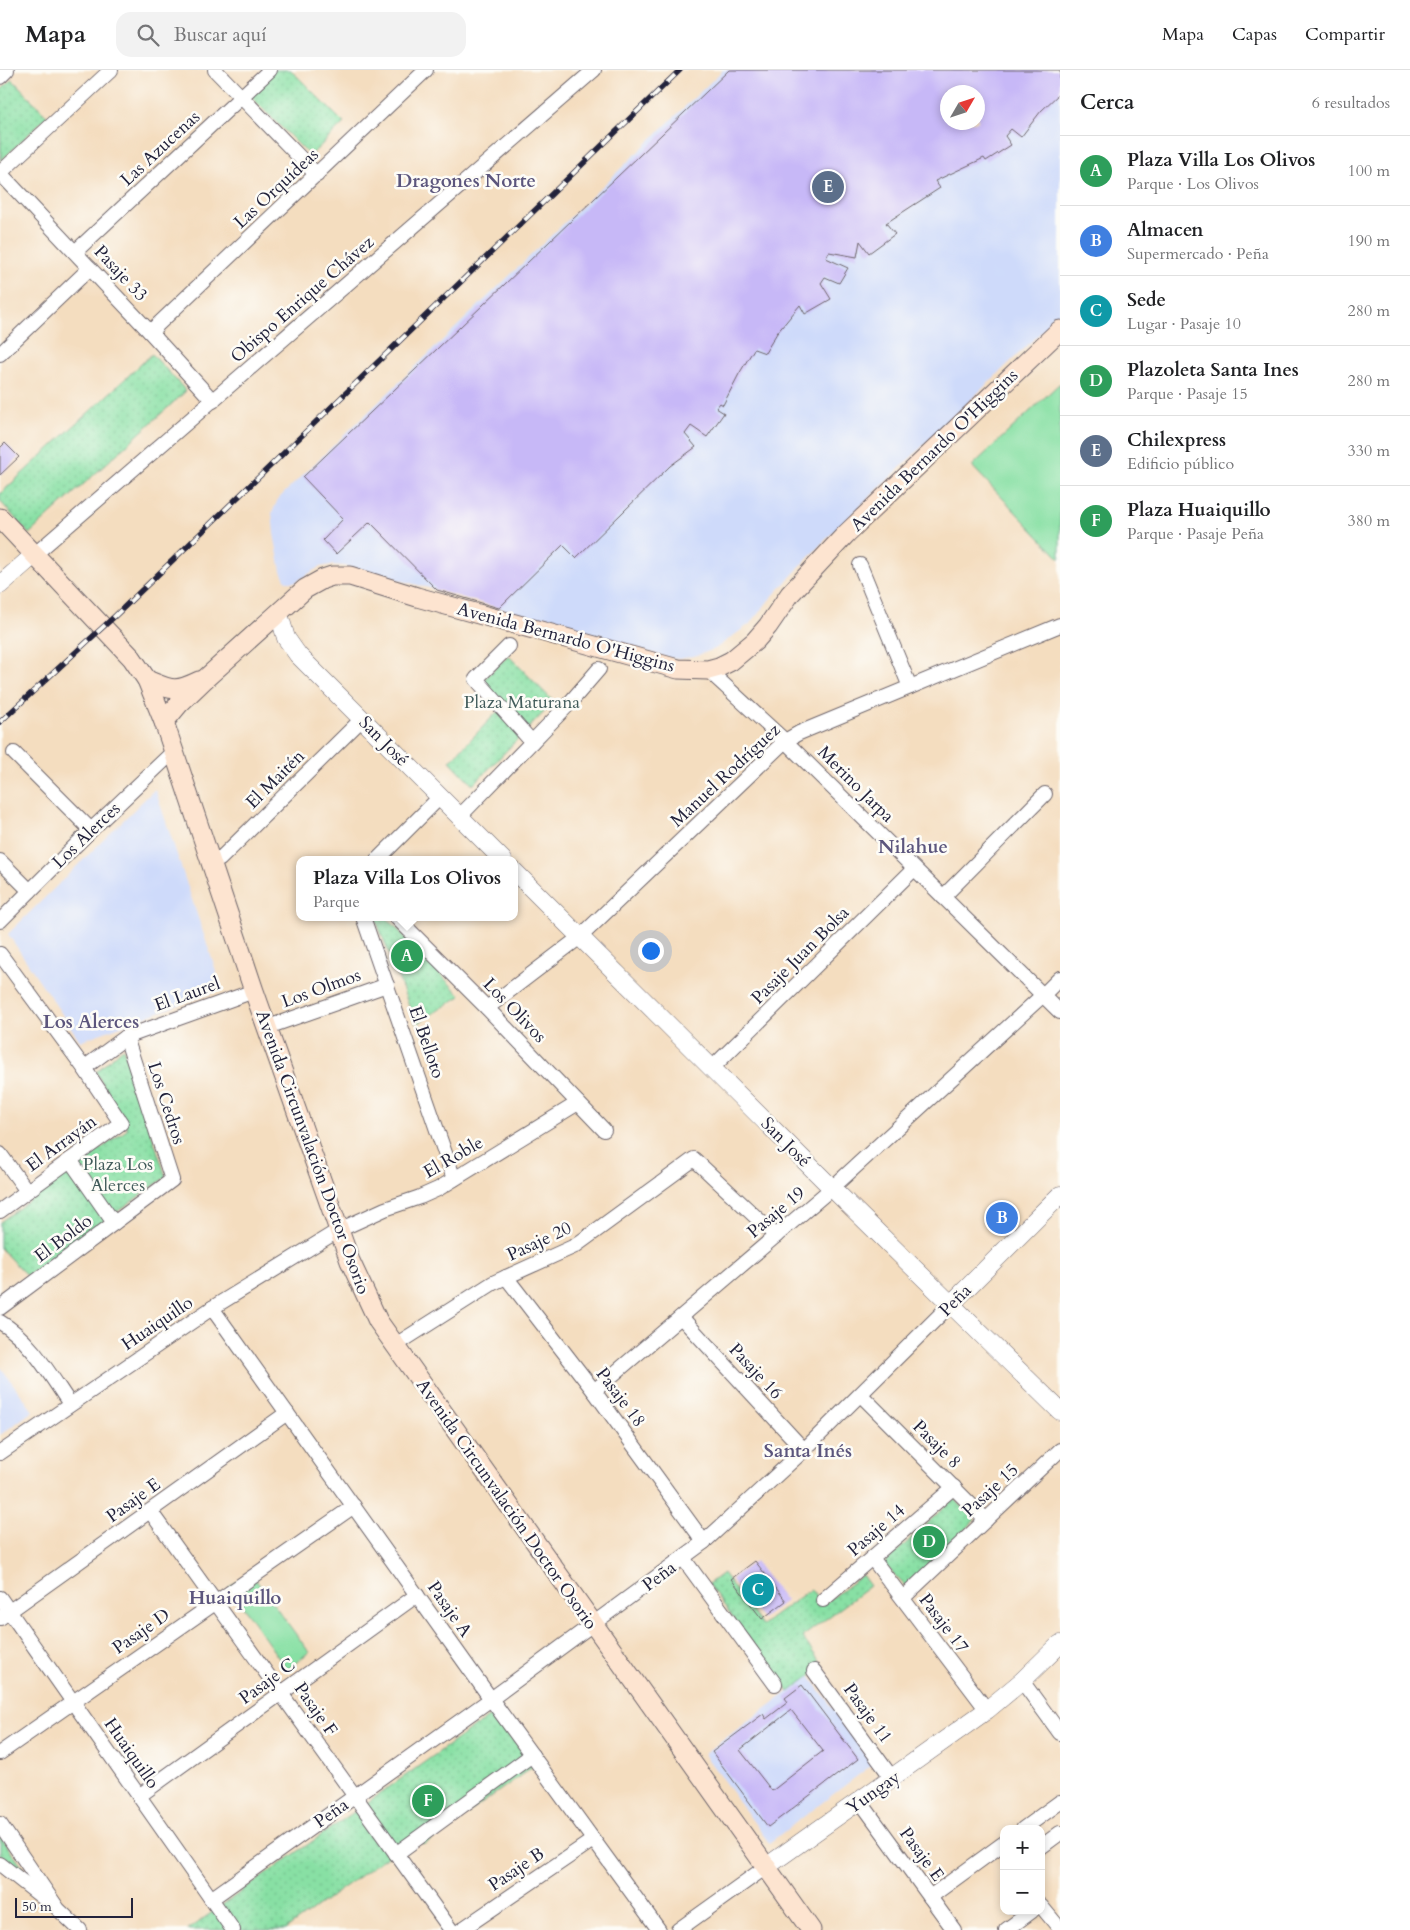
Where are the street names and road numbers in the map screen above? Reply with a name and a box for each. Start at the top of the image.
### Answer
street label: Las Azucenas [115,105,206,192]
street label: Las Orquídeas [228,142,324,234]
street label: Obispo Enrique Chávez [225,230,379,369]
street label: Pasaje 33 [88,240,153,307]
street label: Avenida Bernardo O'Higgins [845,363,1024,537]
street label: Avenida Bernardo O'Higgins [454,596,678,679]
street label: San José [353,711,414,772]
street label: Manuel Rodríguez [665,718,786,833]
street label: Merino Jarpa [812,740,900,828]
street label: El Maitén [240,744,311,815]
street label: Los Alerces [47,796,126,874]
street label: Pasaje Juan Bolsa [746,901,855,1010]
street label: Los Olmos [278,963,364,1014]
street label: El Laurel [151,971,224,1018]
street label: Los Olivos [477,972,552,1048]
street label: El Belloto [402,1003,451,1082]
street label: Avenida Circunvalación Doctor Osorio [249,1007,376,1298]
street label: Los Cedros [141,1059,192,1148]
street label: El Arrayán [21,1109,102,1178]
street label: San José [755,1112,816,1173]
street label: El Roble [419,1130,488,1185]
street label: Pasaje 19 [742,1181,811,1244]
street label: El Boldo [29,1208,98,1268]
street label: Pasaje 20 [503,1216,576,1267]
street label: Peña [933,1278,977,1322]
street label: Huaiquillo [117,1290,198,1356]
street label: Pasaje 16 [723,1338,788,1405]
street label: Pasaje 18 [590,1362,651,1432]
street label: Avenida Circunvalación Doctor Osorio [410,1374,603,1635]
street label: Pasaje 8 [907,1414,967,1474]
street label: Pasaje 15 [957,1458,1024,1523]
street label: Pasaje E [101,1472,165,1529]
street label: Pasaje 14 [842,1498,910,1562]
street label: Peña [637,1555,682,1597]
street label: Pasaje A [421,1576,478,1642]
street label: Pasaje 17 [913,1588,974,1658]
street label: Pasaje D [108,1603,175,1660]
street label: Pasaje C [234,1652,301,1710]
street label: Pasaje F [288,1677,343,1741]
street label: Pasaje 11 [837,1678,898,1748]
street label: Huaiquillo [98,1713,165,1794]
street label: Yungay [841,1764,906,1820]
street label: Peña [309,1792,354,1834]
street label: Pasaje E [893,1822,950,1886]
street label: Pasaje B [483,1842,549,1897]

